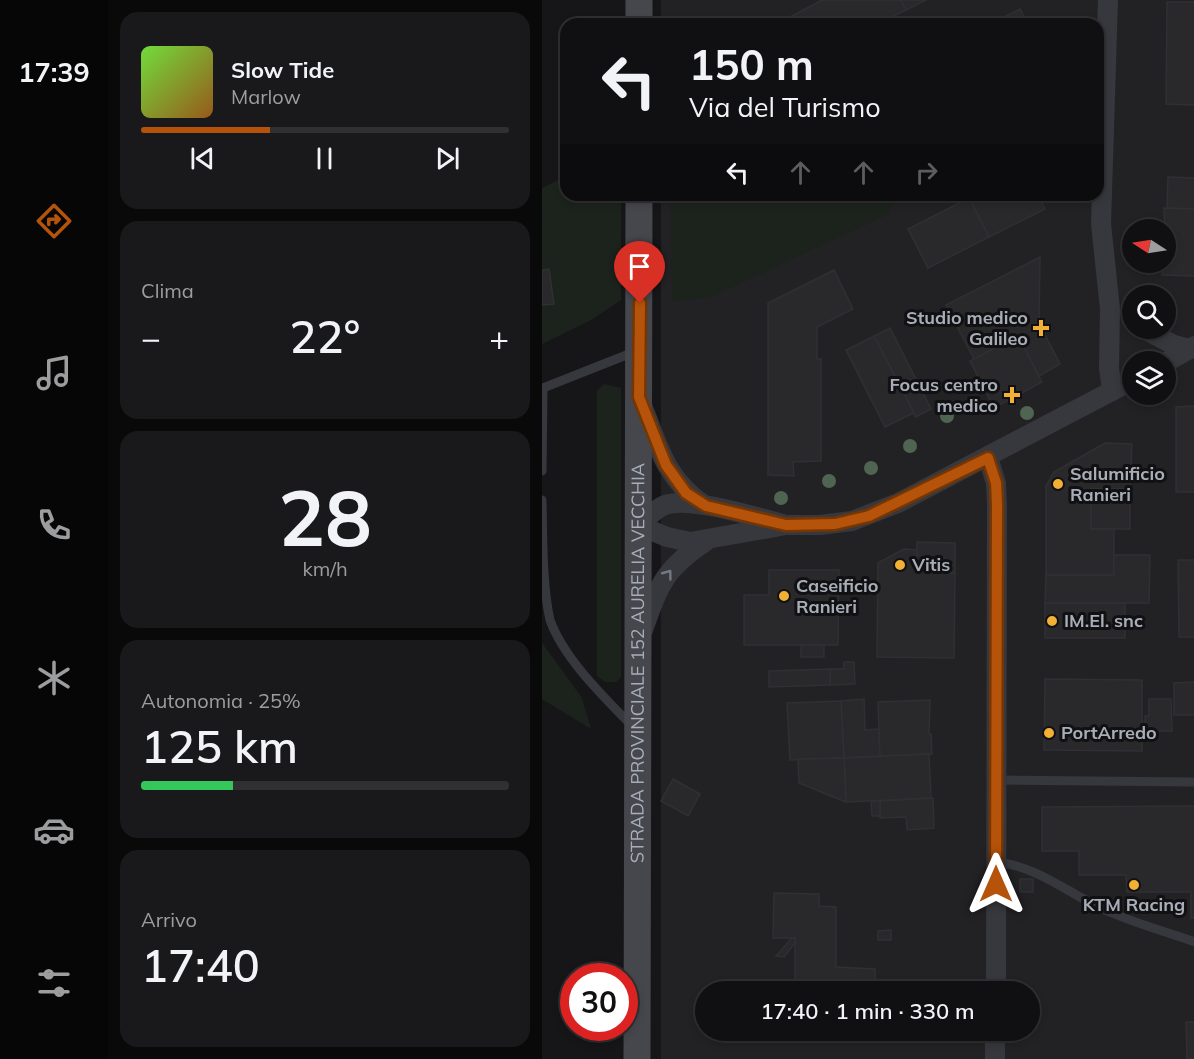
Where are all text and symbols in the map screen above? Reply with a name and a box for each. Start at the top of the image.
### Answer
text: 150 m [689,38,814,91]
icon: left [590,42,668,120]
text: 17:39 [18,55,90,89]
text: Slow Tide [231,56,334,84]
text: Marlow [231,84,301,109]
text: Via del Turismo [689,90,881,124]
icon: previous [186,142,219,175]
icon: pause [308,142,341,175]
icon: next [431,142,464,175]
icon: left [721,156,754,189]
icon: ahead [784,156,817,189]
icon: ahead [847,156,880,189]
icon: right [910,156,943,189]
icon: directions [33,200,75,242]
north arrow [1122,219,1176,273]
map controls [1122,219,1176,405]
pin [614,241,665,303]
icon: arrive [623,250,656,283]
text: Clima [141,278,194,303]
button: search [1122,285,1176,339]
place label: Studio medico Galileo [906,306,1028,350]
text: 22° [290,308,360,364]
text: − [141,317,161,358]
text: + [489,317,509,358]
marker: Studio medico Galileo [1032,319,1050,337]
button: layers [1122,351,1176,405]
icon: music [33,352,75,394]
place label: Focus centro medico [890,373,998,417]
marker: Focus centro medico [1003,386,1021,404]
place label: Salumificio Ranieri [1070,462,1165,506]
street label: STRADA PROVINCIALE 152 AURELIA VECCHIA [625,463,649,863]
text: 28 [278,468,372,566]
marker: Salumificio Ranieri [1051,477,1065,491]
icon: phone [33,504,75,546]
place label: Vitis [911,553,950,576]
text: km/h [302,556,348,581]
marker: Vitis [893,558,907,572]
one-way arrow [660,570,671,581]
place label: Caseificio Ranieri [796,574,878,618]
marker: Caseificio Ranieri [777,589,791,603]
place label: IM.El. snc [1064,609,1143,632]
marker: IM.El. snc [1045,614,1059,628]
icon: climate [33,657,75,699]
text: Autonomia · 25% [141,688,301,713]
text: 125 km [141,718,298,774]
place label: PortArredo [1061,721,1157,744]
marker: PortArredo [1042,726,1056,740]
icon: car [33,809,75,851]
position arrow [964,852,1028,916]
marker: KTM Racing [1127,878,1141,892]
place label: KTM Racing [1083,893,1185,916]
text: Arrivo [141,907,197,932]
text: 17:40 [141,937,260,993]
icon: filters [33,962,75,1004]
speed limit sign: 30 [560,963,638,1041]
text: 17:40 · 1 min · 330 m [760,997,975,1025]

